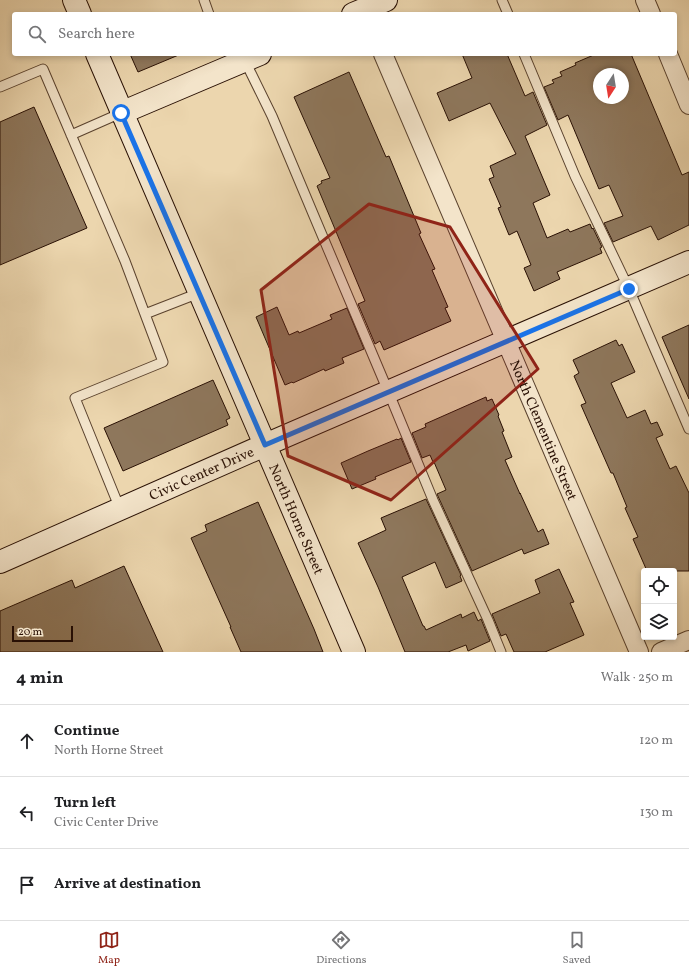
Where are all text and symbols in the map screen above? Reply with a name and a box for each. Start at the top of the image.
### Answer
search box [12,12,677,56]
icon: search [26,23,48,45]
text: Search here [58,24,135,45]
north arrow [593,68,629,104]
route start [112,104,130,122]
route end [620,280,638,298]
street label: North Clementine Street [504,357,581,504]
street label: Civic Center Drive [147,443,258,506]
street label: North Horne Street [263,461,328,578]
map controls [641,568,677,640]
button: locate [641,568,677,604]
button: layers [641,604,677,640]
scale bar [12,624,73,643]
text: 20 m [18,625,42,640]
text: 4 min [16,667,63,690]
text: Walk · 250 m [601,669,673,687]
text: Continue [54,721,119,742]
icon: ahead [16,730,38,752]
text: 120 m [639,732,673,750]
text: North Horne Street [54,742,164,760]
text: Turn left [54,793,116,814]
icon: left [16,802,38,824]
text: 130 m [640,804,673,822]
text: Civic Center Drive [54,814,158,832]
icon: arrive [16,874,38,896]
text: Arrive at destination [54,874,201,895]
tab: Map [98,929,120,968]
tab: Directions [316,929,367,968]
tab: Saved [563,929,591,968]

